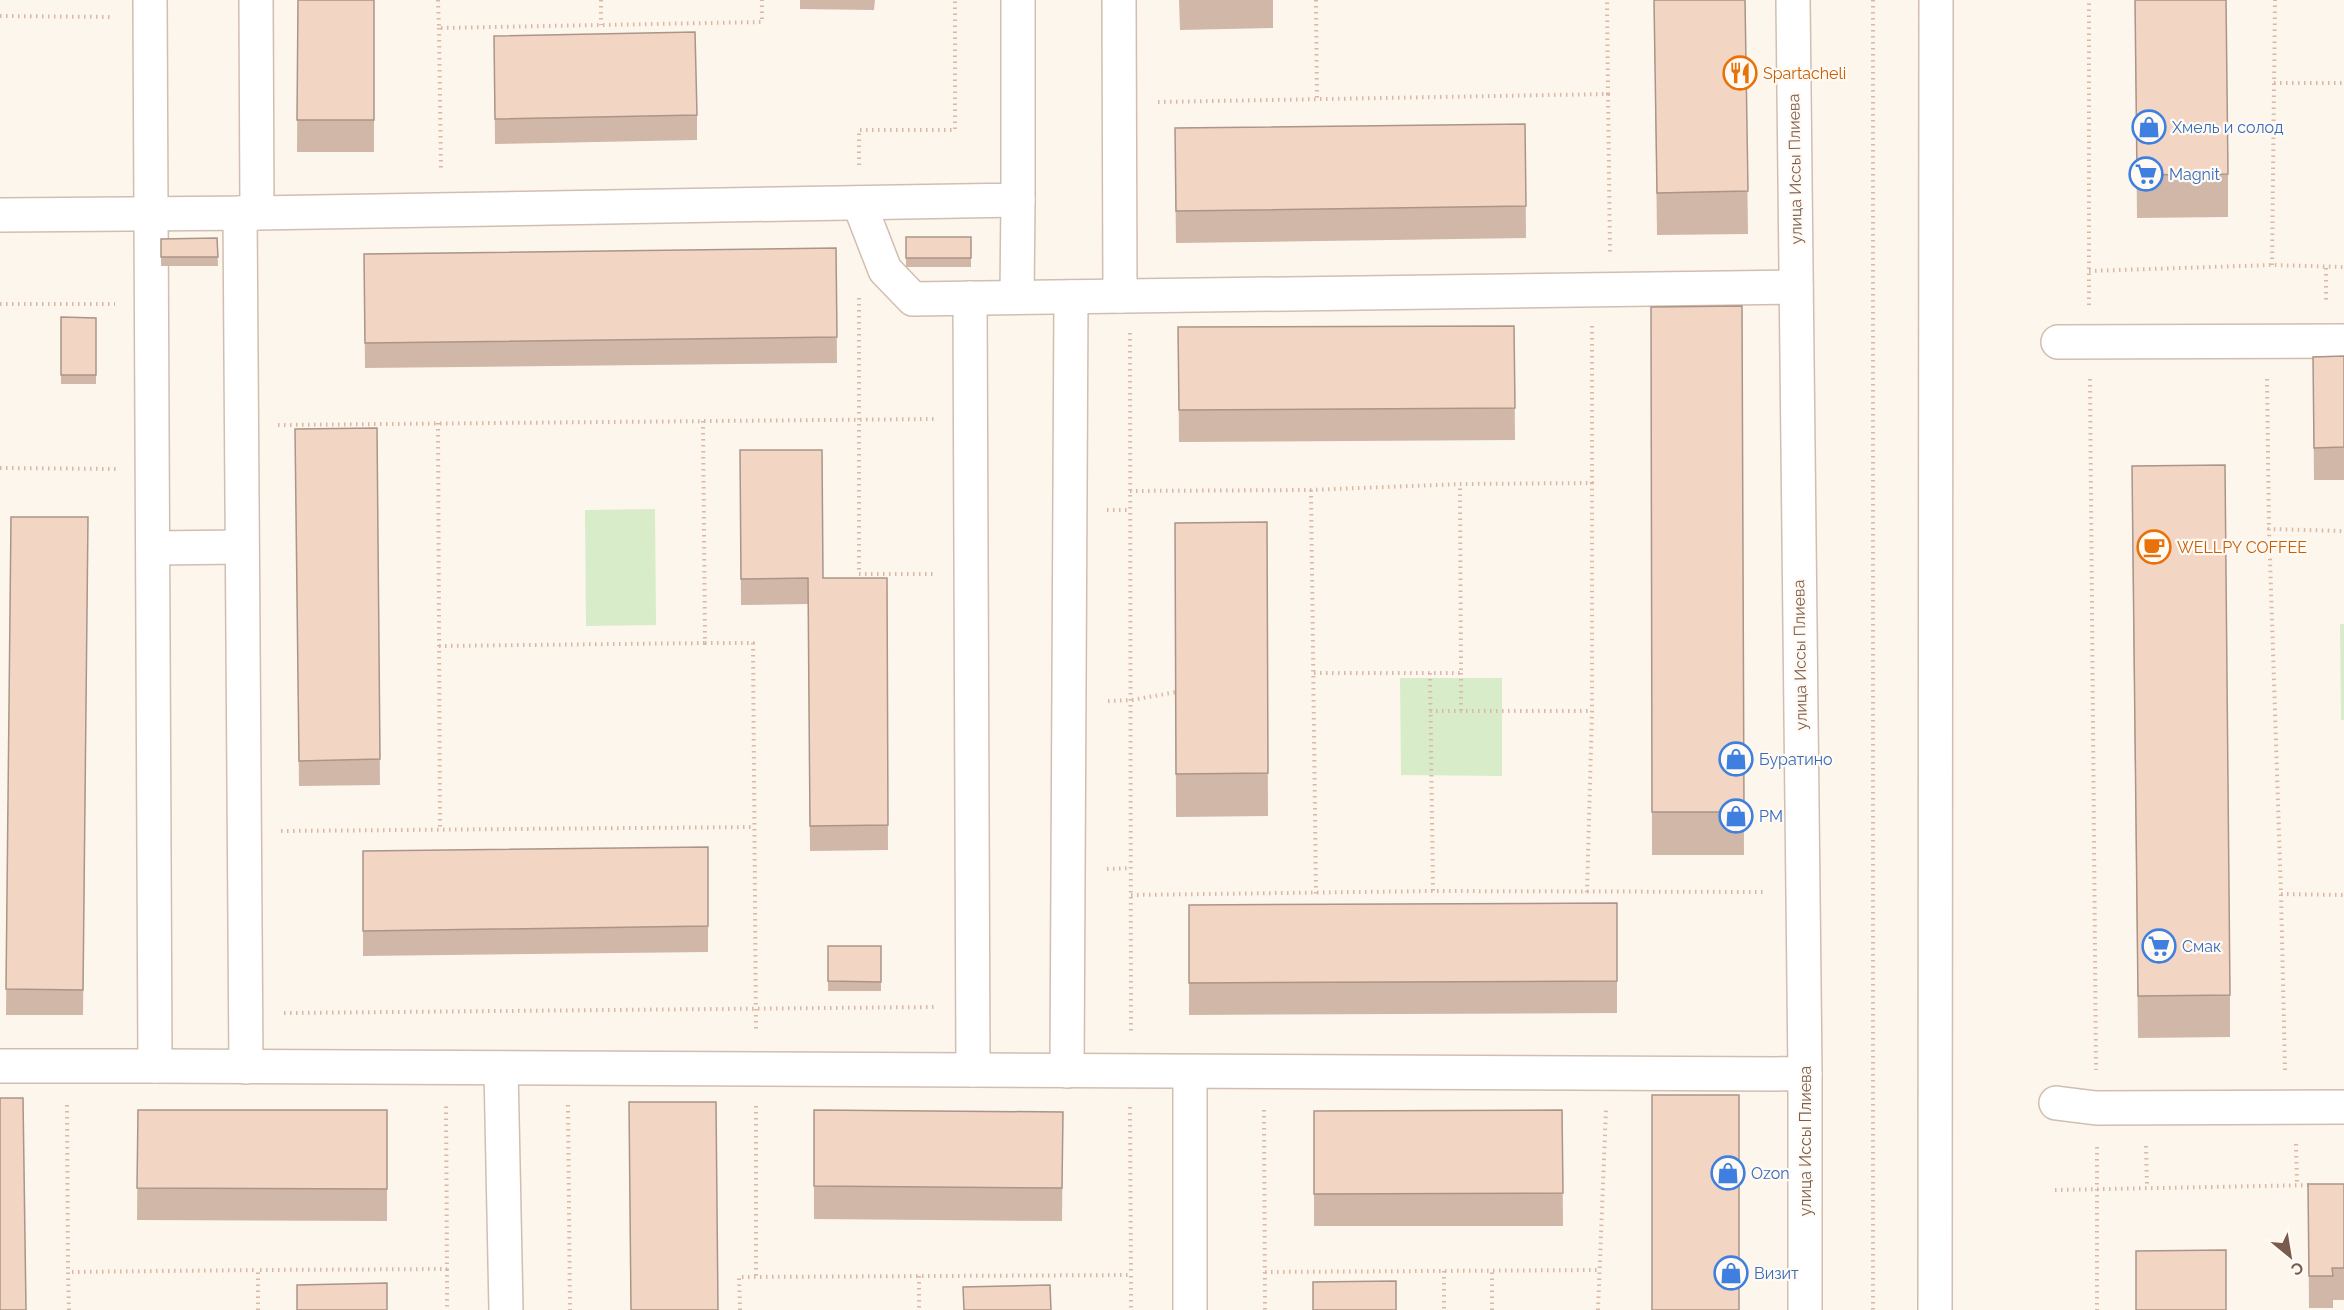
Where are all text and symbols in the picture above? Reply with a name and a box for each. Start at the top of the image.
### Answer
restaurant icon: Spartacheli [1722,55,1758,91]
place label: Spartacheli [1763,64,1846,83]
street label: улица Иссы Плиева [1784,94,1806,244]
shop icon: Хмель и солод [2131,109,2167,145]
place label: Хмель и солод [2172,118,2283,137]
supermarket icon: Magnit [2128,156,2164,192]
place label: Magnit [2169,165,2220,184]
cafe icon: WELLPY COFFEE [2136,529,2172,565]
place label: WELLPY COFFEE [2177,538,2307,557]
street label: улица Иссы Плиева [1789,580,1811,730]
shop icon: Буратино [1718,741,1754,777]
place label: Буратино [1759,750,1833,769]
shop icon: PM [1718,798,1754,834]
place label: PM [1759,807,1783,826]
supermarket icon: Смак [2141,928,2177,964]
place label: Смак [2182,937,2221,956]
street label: улица Иссы Плиева [1796,1066,1815,1216]
shop icon: Ozon [1710,1155,1746,1191]
place label: Ozon [1751,1164,1790,1183]
north arrow [2260,1226,2320,1286]
shop icon: Визит [1713,1255,1749,1291]
text: С [2288,1258,2307,1280]
place label: Визит [1754,1264,1799,1283]

